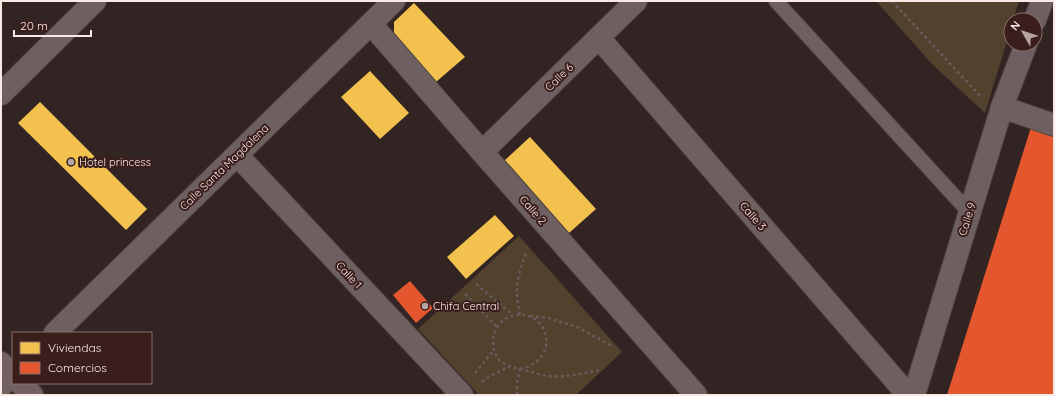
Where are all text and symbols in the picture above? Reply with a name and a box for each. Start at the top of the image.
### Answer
scale bar [14,12,91,38]
north arrow [1003,12,1043,52]
text: 20 m [20,18,48,33]
text: N [1007,18,1023,33]
street label: Calle 6 [542,60,576,94]
street label: Calle Santa Magdalena [177,121,271,213]
place label: Hotel princess [79,155,151,169]
marker: Hotel princess [66,157,76,167]
street label: Calle 2 [517,193,549,227]
street label: Calle 3 [737,199,770,234]
street label: Calle 9 [955,201,979,237]
street label: Calle 1 [333,258,365,292]
place label: Chifa Central [433,299,499,313]
marker: Chifa Central [420,301,430,311]
legend [12,332,152,384]
text: Viviendas [48,340,102,355]
text: Comercios [48,360,107,375]

